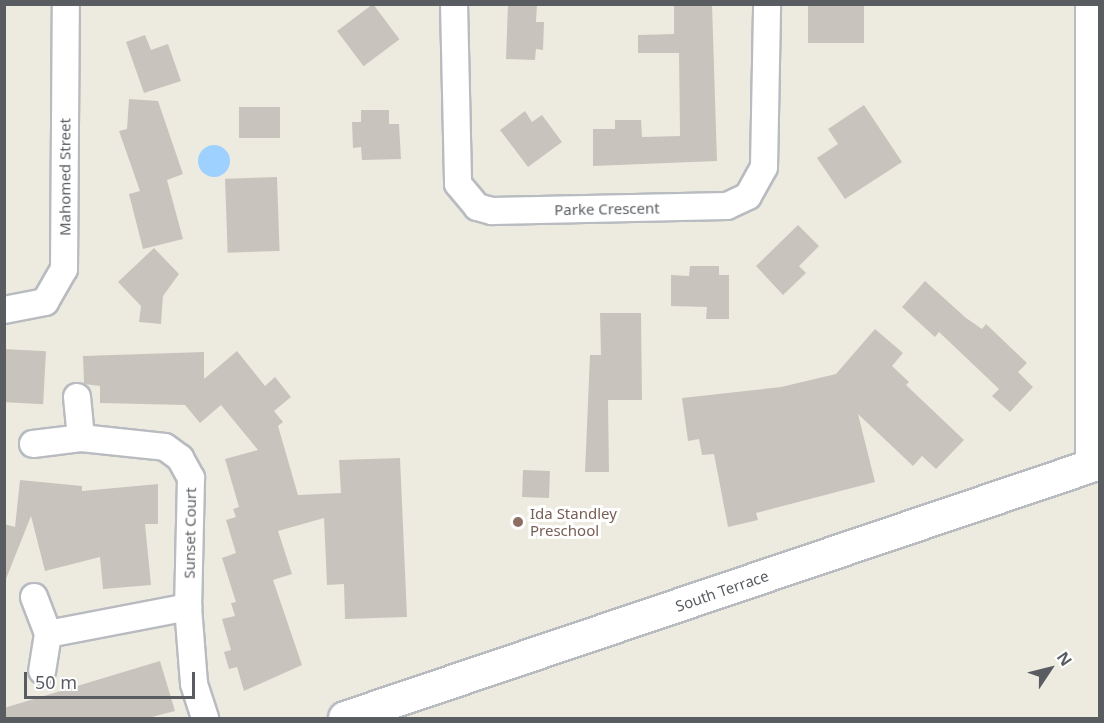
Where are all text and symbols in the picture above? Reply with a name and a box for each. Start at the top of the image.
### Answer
street label: Mahomed Street [56,118,74,236]
street label: Parke Crescent [554,199,660,219]
street label: Sunset Court [180,487,200,579]
place label: Ida Standley Preschool [530,504,617,539]
marker: Ida Standley Preschool [511,515,525,529]
street label: South Terrace [673,567,771,615]
north arrow [1020,639,1080,699]
text: N [1052,647,1077,670]
scale bar [27,660,198,698]
text: 50 m [35,670,77,694]

